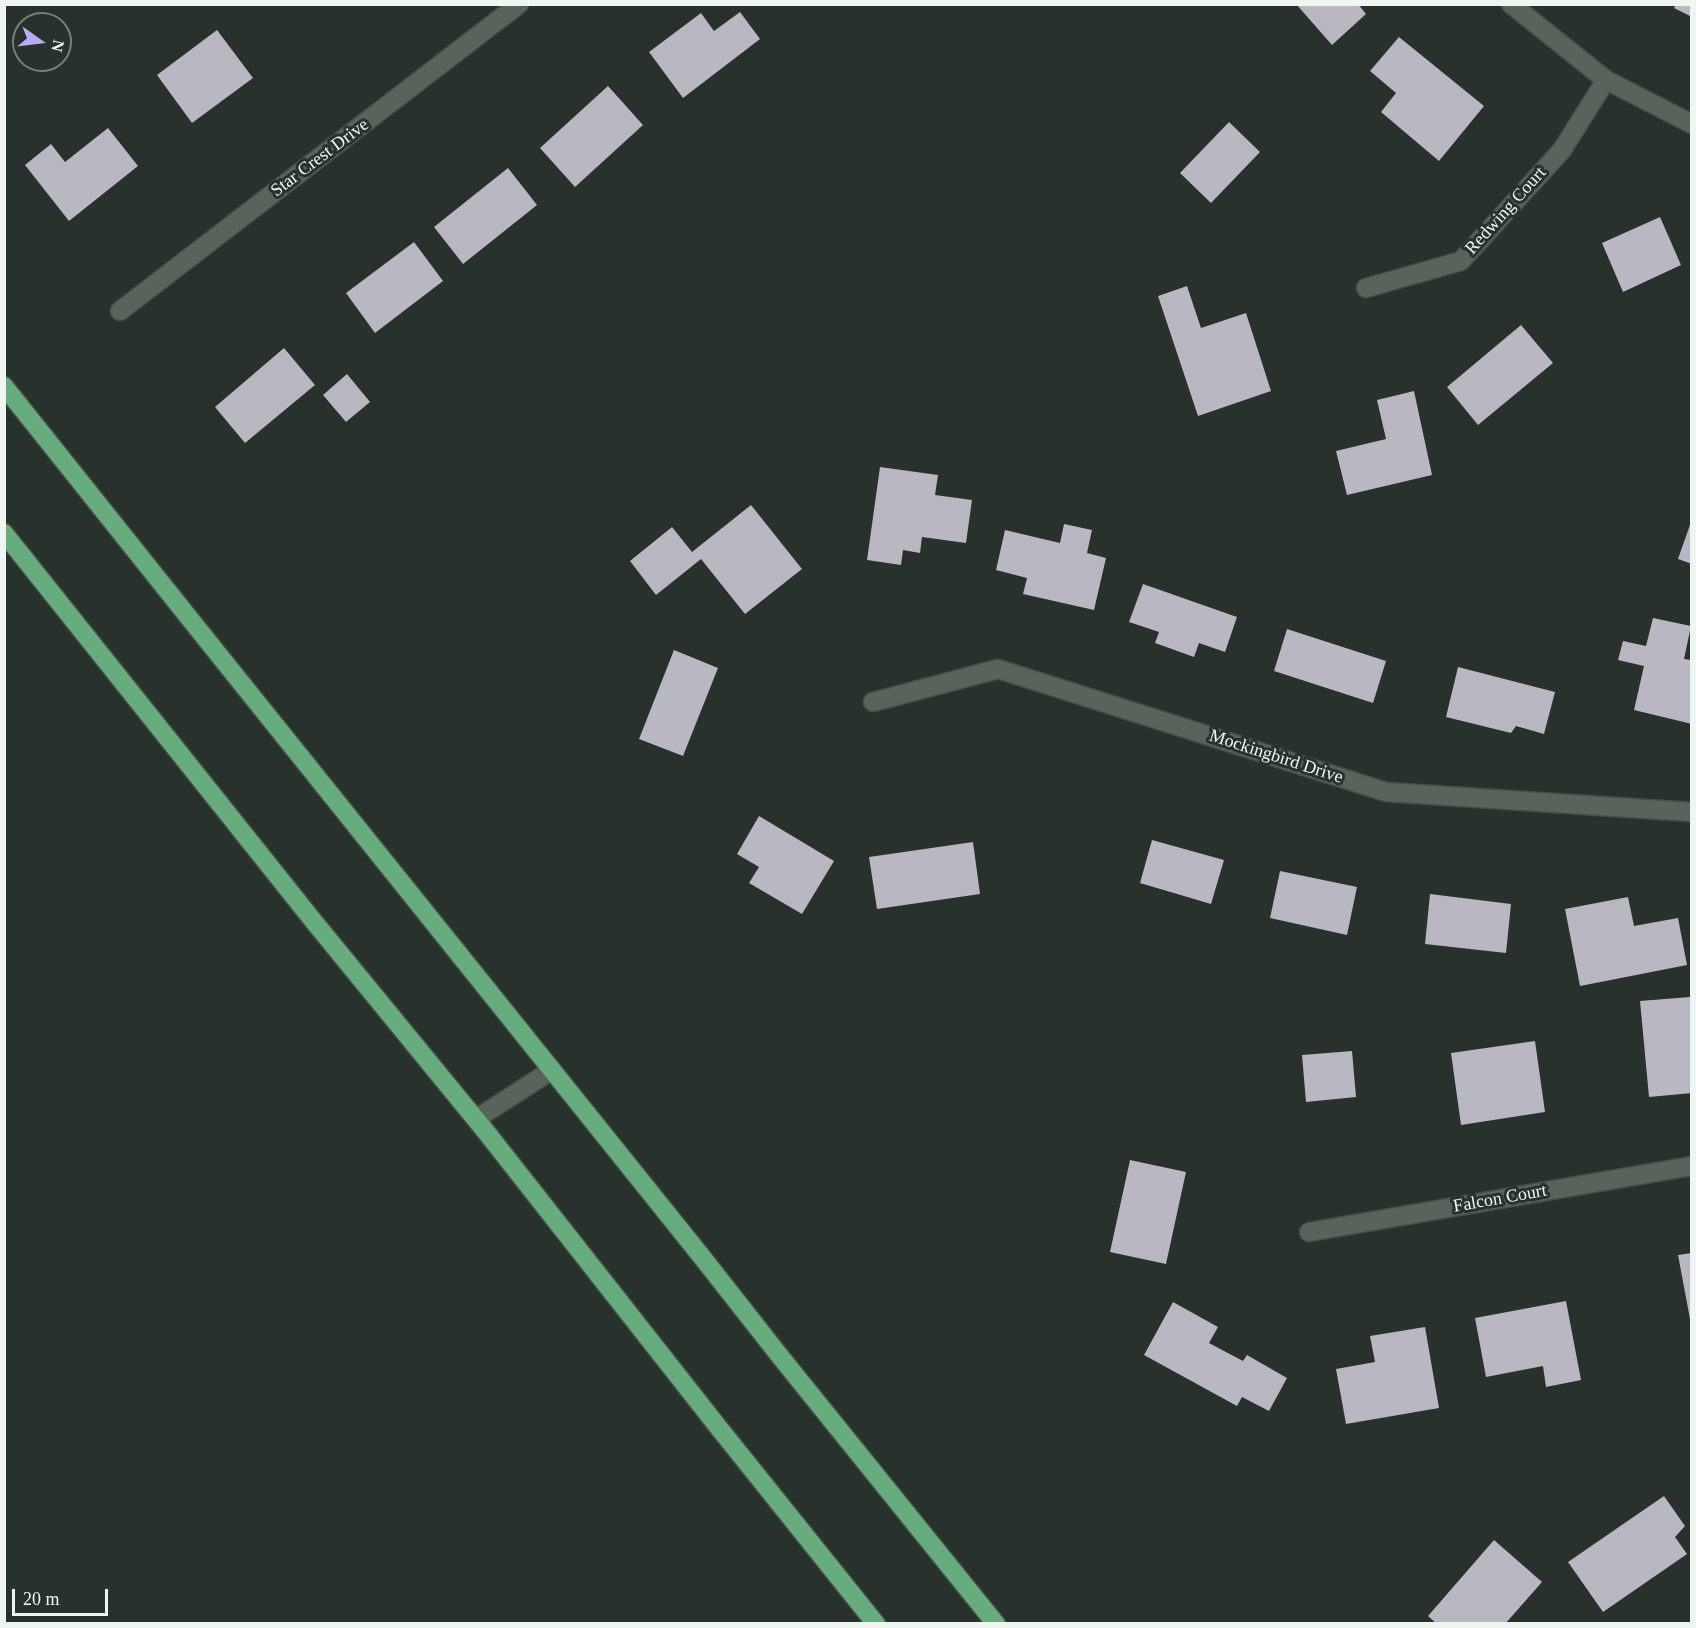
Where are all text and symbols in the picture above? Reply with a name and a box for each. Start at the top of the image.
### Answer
north arrow [12,12,72,72]
text: N [48,38,68,54]
street label: Star Crest Drive [267,114,373,202]
street label: Redwing Court [1461,163,1551,259]
street label: Mockingbird Drive [1206,725,1346,789]
street label: Falcon Court [1452,1180,1548,1218]
scale bar [15,1577,111,1615]
text: 20 m [23,1589,60,1609]

